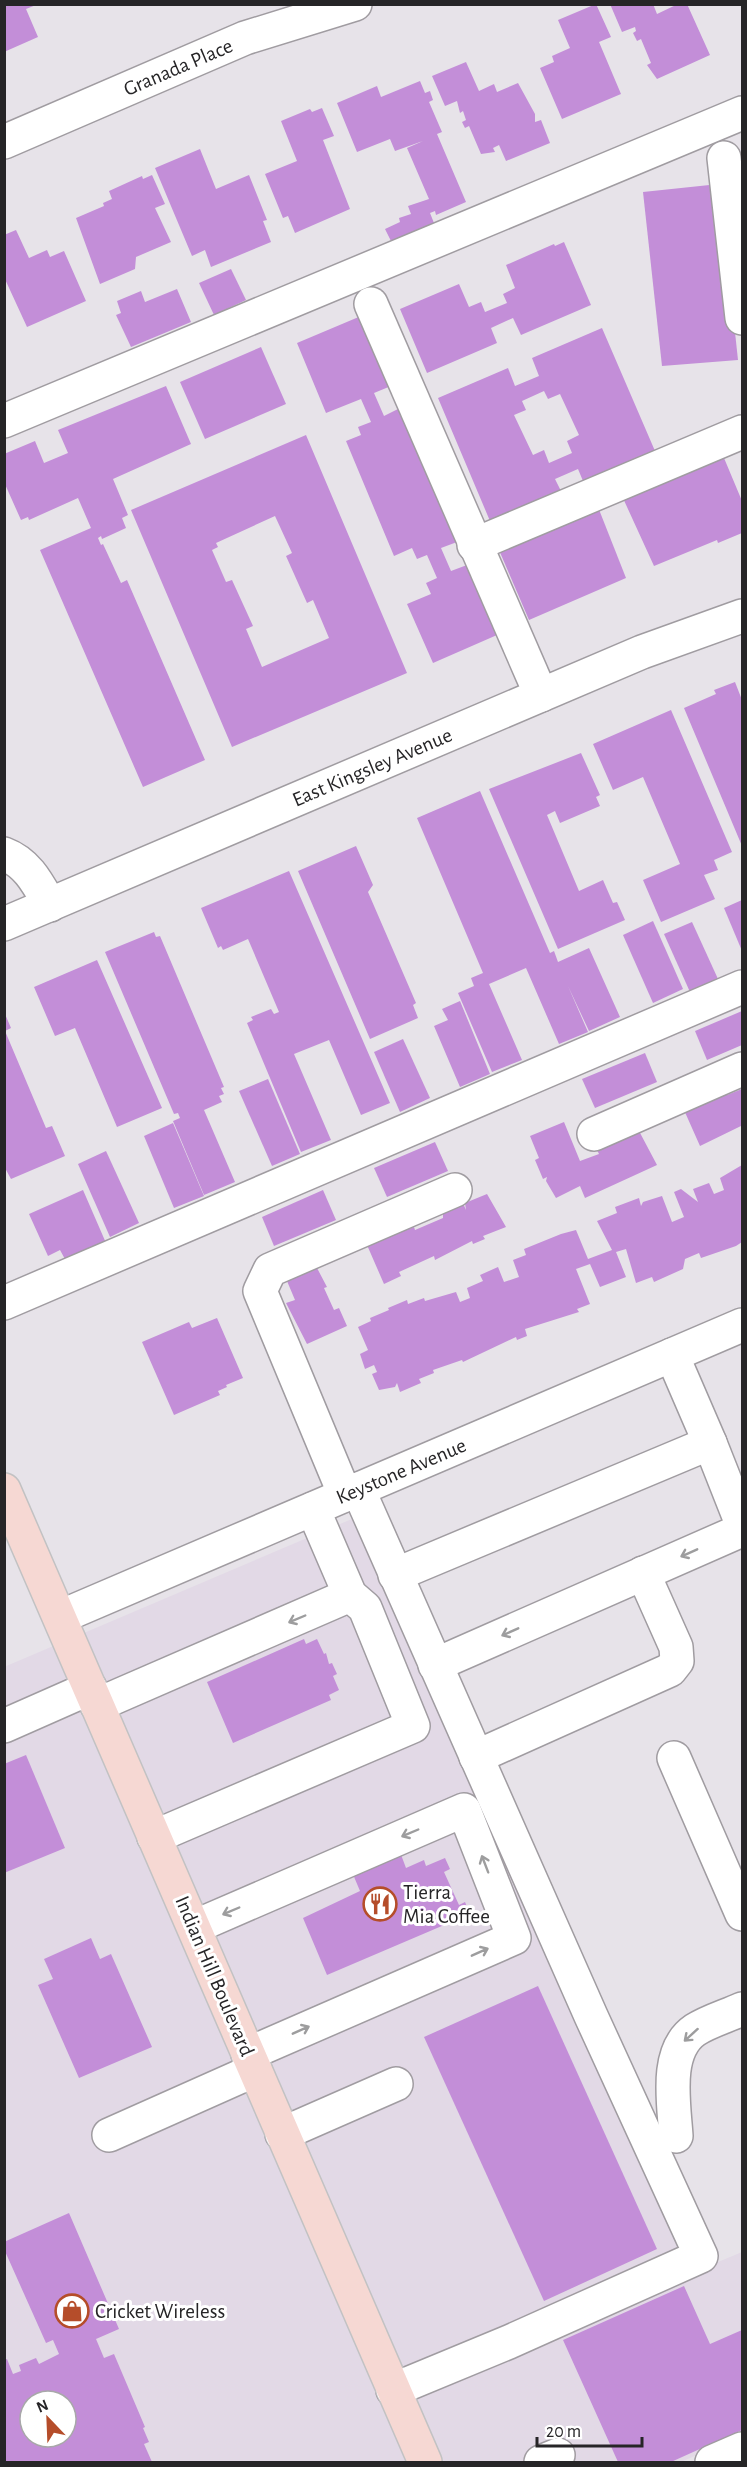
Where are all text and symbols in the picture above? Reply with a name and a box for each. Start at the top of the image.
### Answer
street label: Granada Place [121,35,236,100]
street label: East Kingsley Avenue [289,724,455,811]
street label: Keystone Avenue [333,1435,469,1508]
one-way arrow [680,1548,699,1559]
one-way arrow [288,1614,306,1625]
one-way arrow [502,1627,520,1638]
one-way arrow [401,1828,419,1839]
one-way arrow [478,1855,489,1873]
place label: Tierra Mia Coffee [403,1882,490,1927]
restaurant icon: Tierra Mia Coffee [362,1886,398,1922]
street label: Indian Hill Boulevard [171,1893,258,2060]
one-way arrow [222,1906,241,1917]
one-way arrow [471,1946,489,1957]
one-way arrow [292,2024,310,2035]
one-way arrow [684,2028,699,2042]
shop icon: Cricket Wireless [54,2293,90,2329]
place label: Cricket Wireless [95,2301,225,2322]
north arrow [18,2389,78,2449]
text: N [34,2397,51,2416]
scale bar [537,2410,642,2448]
text: 20 m [546,2423,581,2441]

